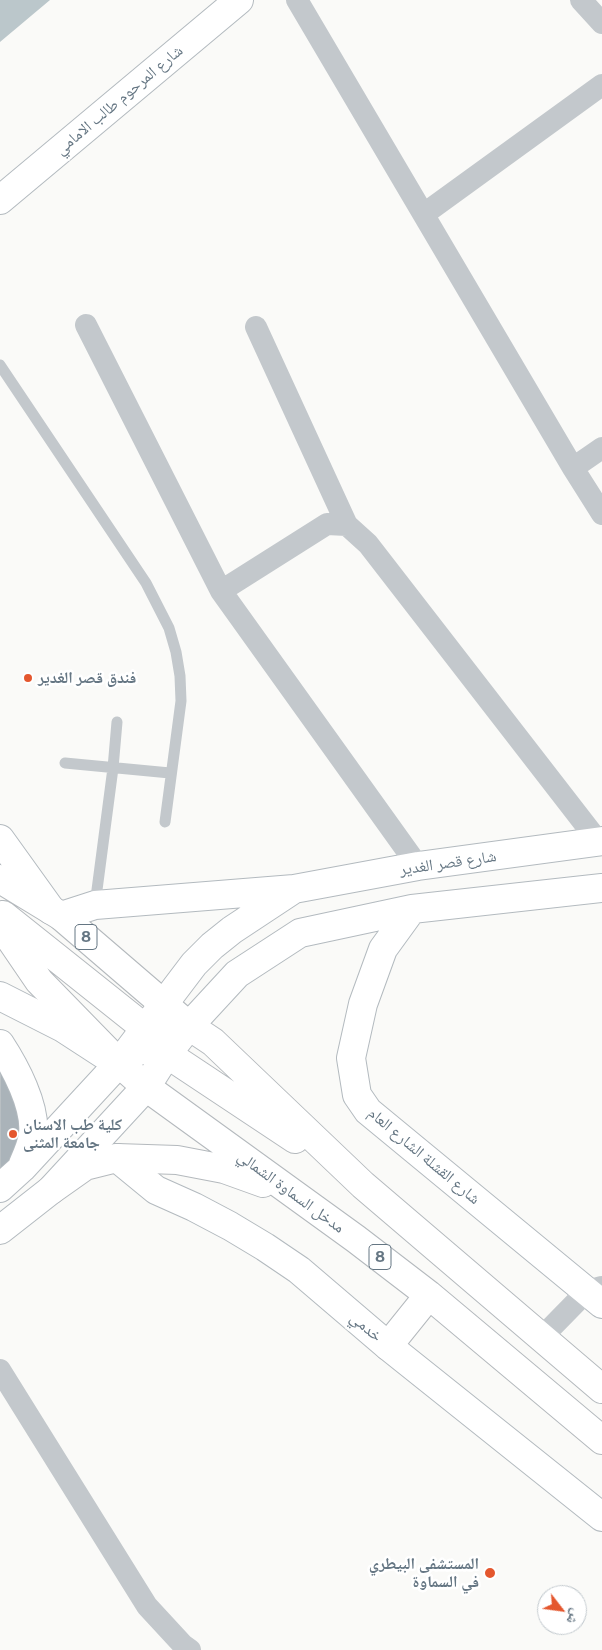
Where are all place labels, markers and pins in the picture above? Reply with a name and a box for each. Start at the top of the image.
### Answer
place label: فندق قصر الغدير [38,668,136,688]
marker: فندق قصر الغدير [22,672,34,684]
place label: كلية طب الاسنان جامعة المثنى [23,1115,122,1153]
marker: كلية طب الاسنان جامعة المثنى [7,1128,19,1140]
place label: المستشفى البيطري في السماوة [369,1554,479,1592]
marker: المستشفى البيطري في السماوة [483,1566,497,1580]

